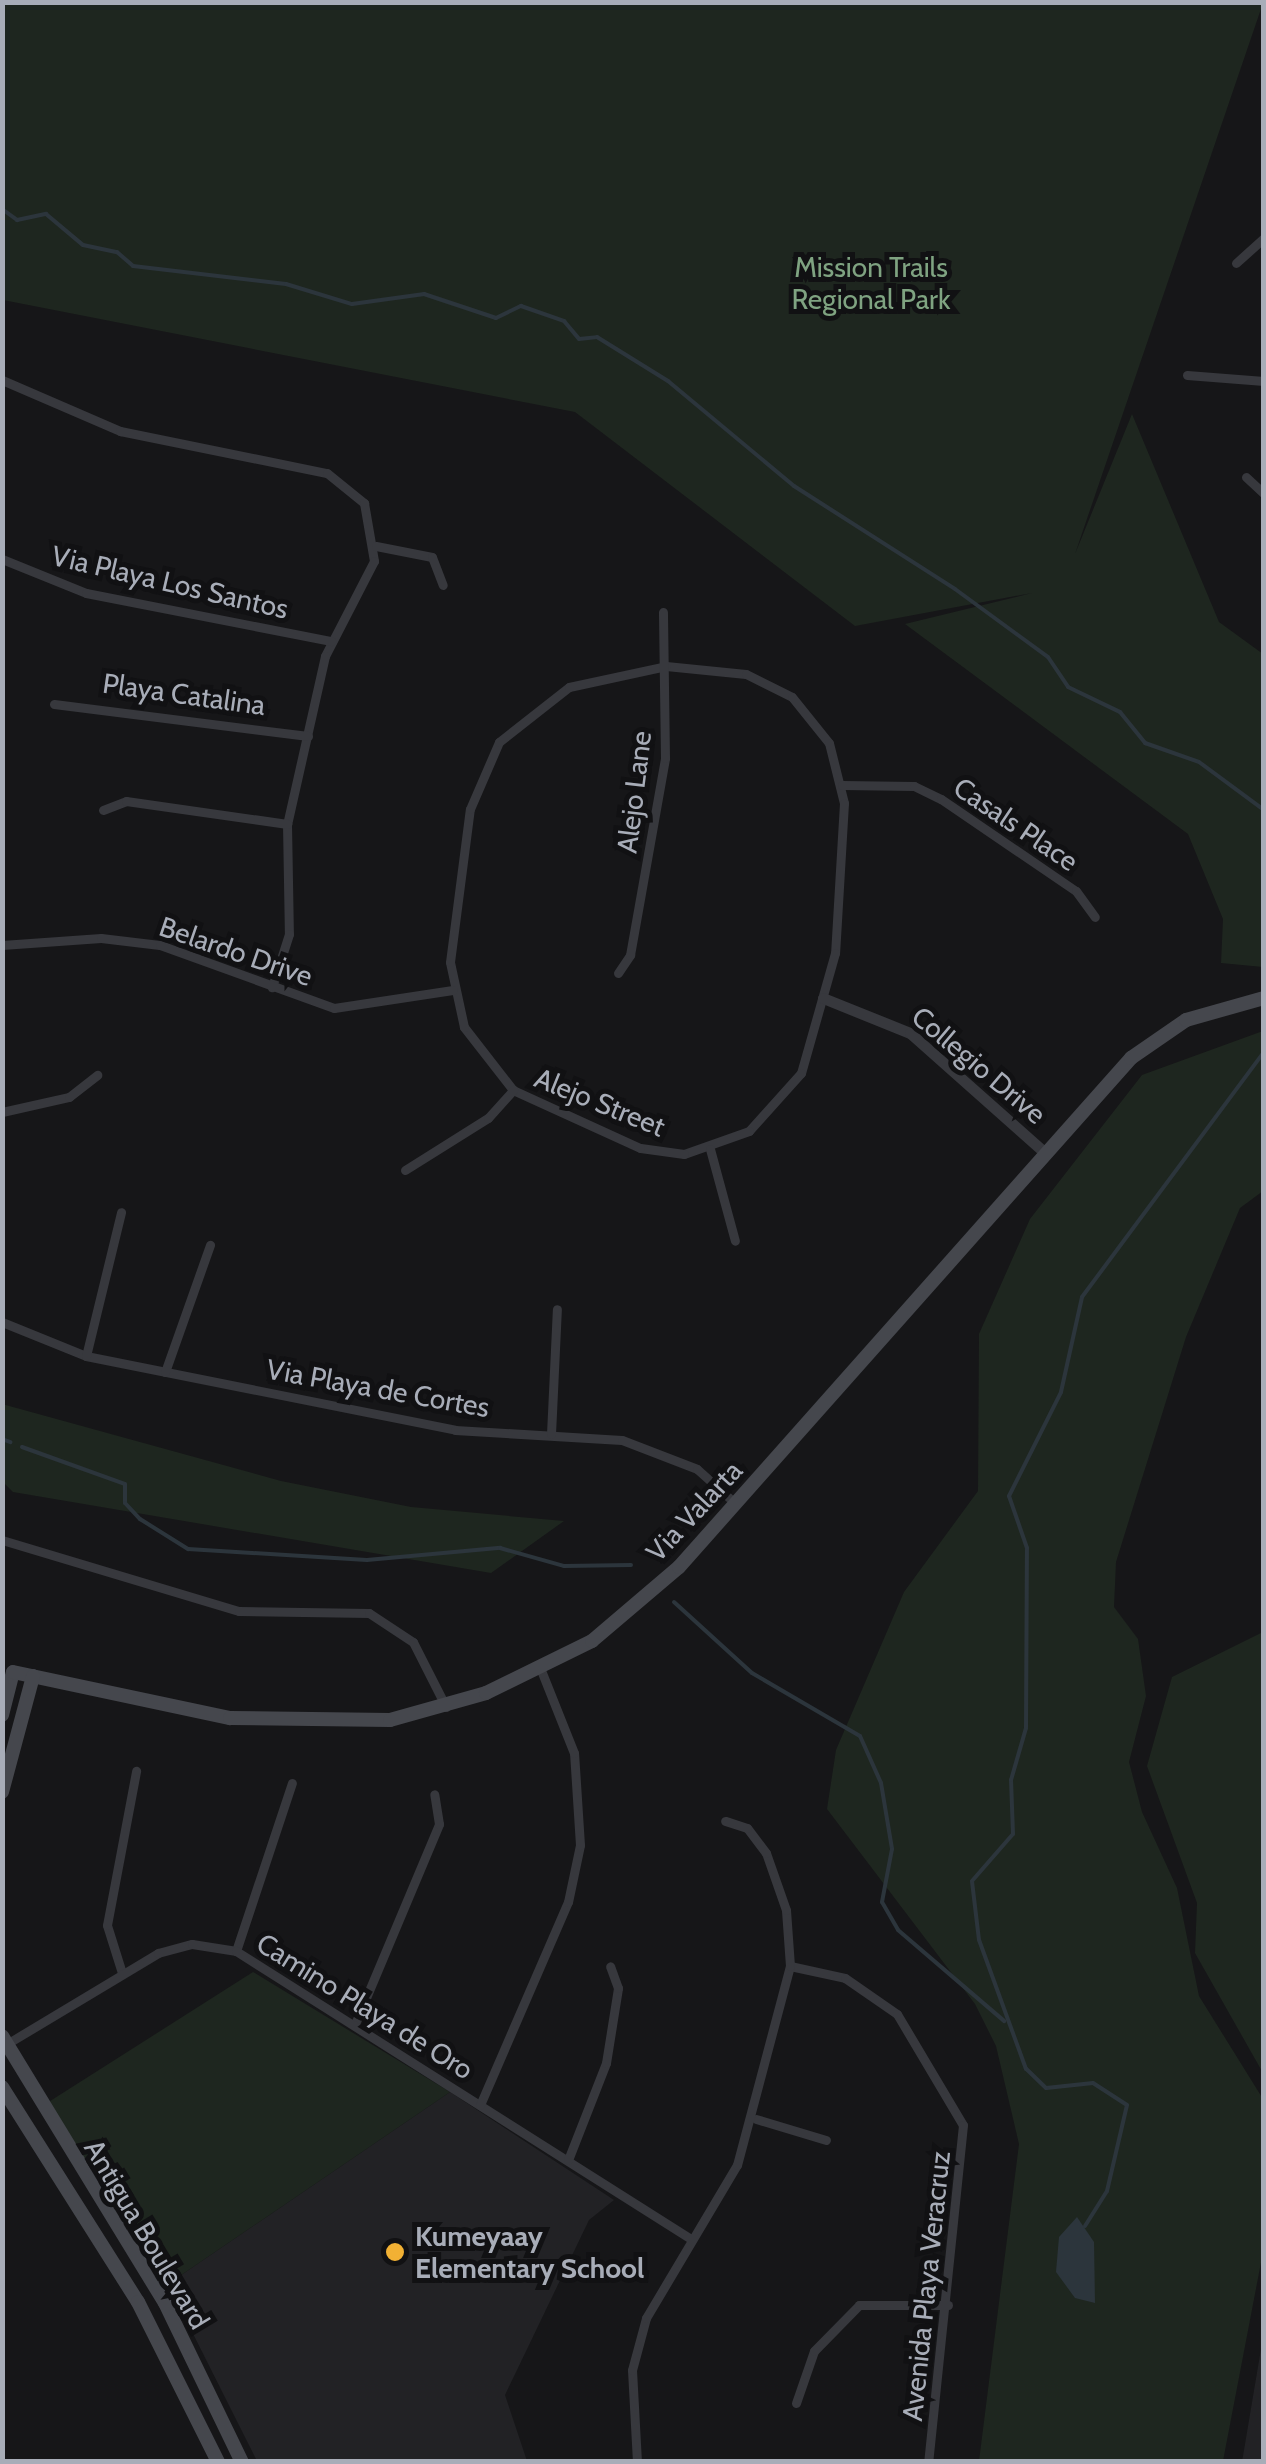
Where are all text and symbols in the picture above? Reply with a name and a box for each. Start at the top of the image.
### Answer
park label: Mission Trails Regional Park [792,250,950,316]
street label: Via Playa Los Santos [48,538,292,626]
street label: Playa Catalina [100,666,268,722]
street label: Alejo Lane [610,729,658,855]
street label: Casals Place [947,770,1085,878]
street label: Belardo Drive [155,909,317,993]
street label: Collegio Drive [905,999,1053,1131]
street label: Alejo Street [530,1061,670,1143]
street label: Via Playa de Cortes [264,1352,492,1424]
street label: Via Valarta [639,1454,749,1568]
street label: Camino Playa de Oro [251,1926,479,2086]
street label: Antigua Boulevard [77,2133,217,2335]
street label: Avenida Playa Veracruz [895,2149,957,2423]
place label: Kumeyaay Elementary School [415,2219,644,2285]
marker: Kumeyaay Elementary School [384,2241,406,2263]

